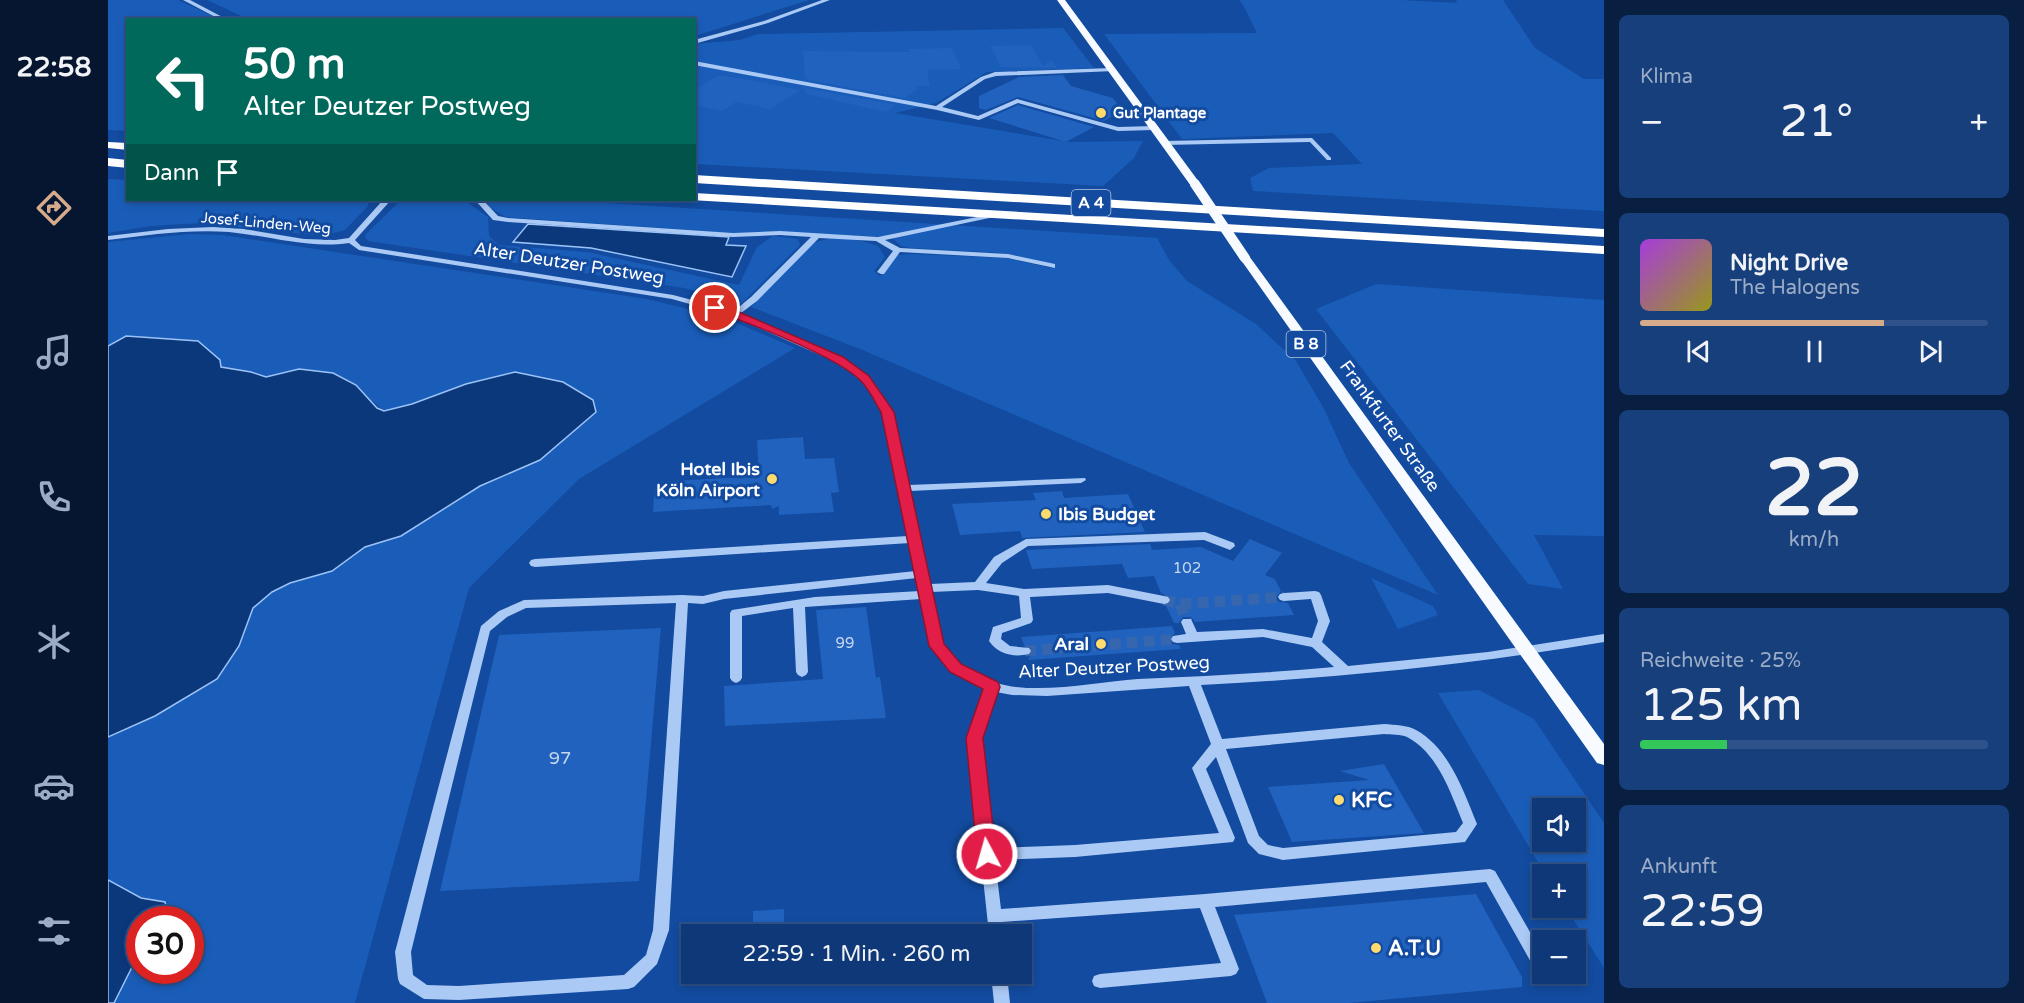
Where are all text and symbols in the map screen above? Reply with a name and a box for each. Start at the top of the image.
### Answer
text: 50 m [243,39,345,90]
icon: left [144,42,222,120]
text: 22:58 [17,51,91,84]
text: Klima [1640,65,1693,89]
text: Alter Deutzer Postweg [243,90,531,123]
text: 21° [1780,95,1853,149]
text: − [1640,103,1664,142]
text: + [1969,103,1988,142]
place label: Gut Plantage [1113,104,1207,123]
marker: Gut Plantage [1094,106,1108,120]
icon: arrive [211,156,244,189]
text: Dann [144,160,199,186]
icon: directions [33,187,75,229]
road number: A 4 [1072,190,1110,216]
street label: Josef-Linden-Weg [200,208,332,238]
street label: Alter Deutzer Postweg [472,237,666,289]
text: Night Drive [1730,250,1848,276]
text: The Halogens [1730,276,1860,300]
pin [689,282,740,333]
icon: arrive [698,291,731,324]
icon: music [33,331,75,373]
road number: B 8 [1286,331,1326,357]
icon: previous [1682,335,1715,368]
icon: pause [1798,335,1831,368]
icon: next [1914,335,1947,368]
street label: Frankfurter Straße [1335,356,1445,496]
text: 22 [1765,442,1863,536]
place label: Hotel Ibis Köln Airport [656,458,760,501]
marker: Hotel Ibis Köln Airport [765,472,779,486]
icon: phone [33,476,75,518]
place label: Ibis Budget [1058,503,1155,525]
marker: Ibis Budget [1039,507,1053,521]
text: km/h [1789,528,1839,552]
house number: 102 [1173,559,1201,577]
icon: climate [33,621,75,663]
place label: Aral [1054,633,1089,655]
house number: 99 [836,634,854,652]
marker: Aral [1094,637,1108,651]
text: Reichweite · 25% [1640,649,1801,673]
street label: Alter Deutzer Postweg [1018,651,1210,683]
text: 125 km [1640,679,1802,733]
house number: 97 [549,747,571,769]
icon: car [33,765,75,807]
place label: KFC [1351,788,1392,813]
marker: KFC [1332,793,1346,807]
map controls [1532,798,1586,984]
button: sound [1532,798,1586,852]
position arrow [955,822,1019,886]
text: Ankunft [1640,855,1717,879]
button: + [1532,864,1586,918]
text: 22:59 [1640,885,1765,939]
speed limit sign: 30 [126,906,204,984]
icon: filters [33,910,75,952]
button: − [1532,930,1586,984]
place label: A.T.U [1388,936,1441,961]
text: 22:59 · 1 Min. · 260 m [743,941,970,967]
marker: A.T.U [1369,941,1383,955]

